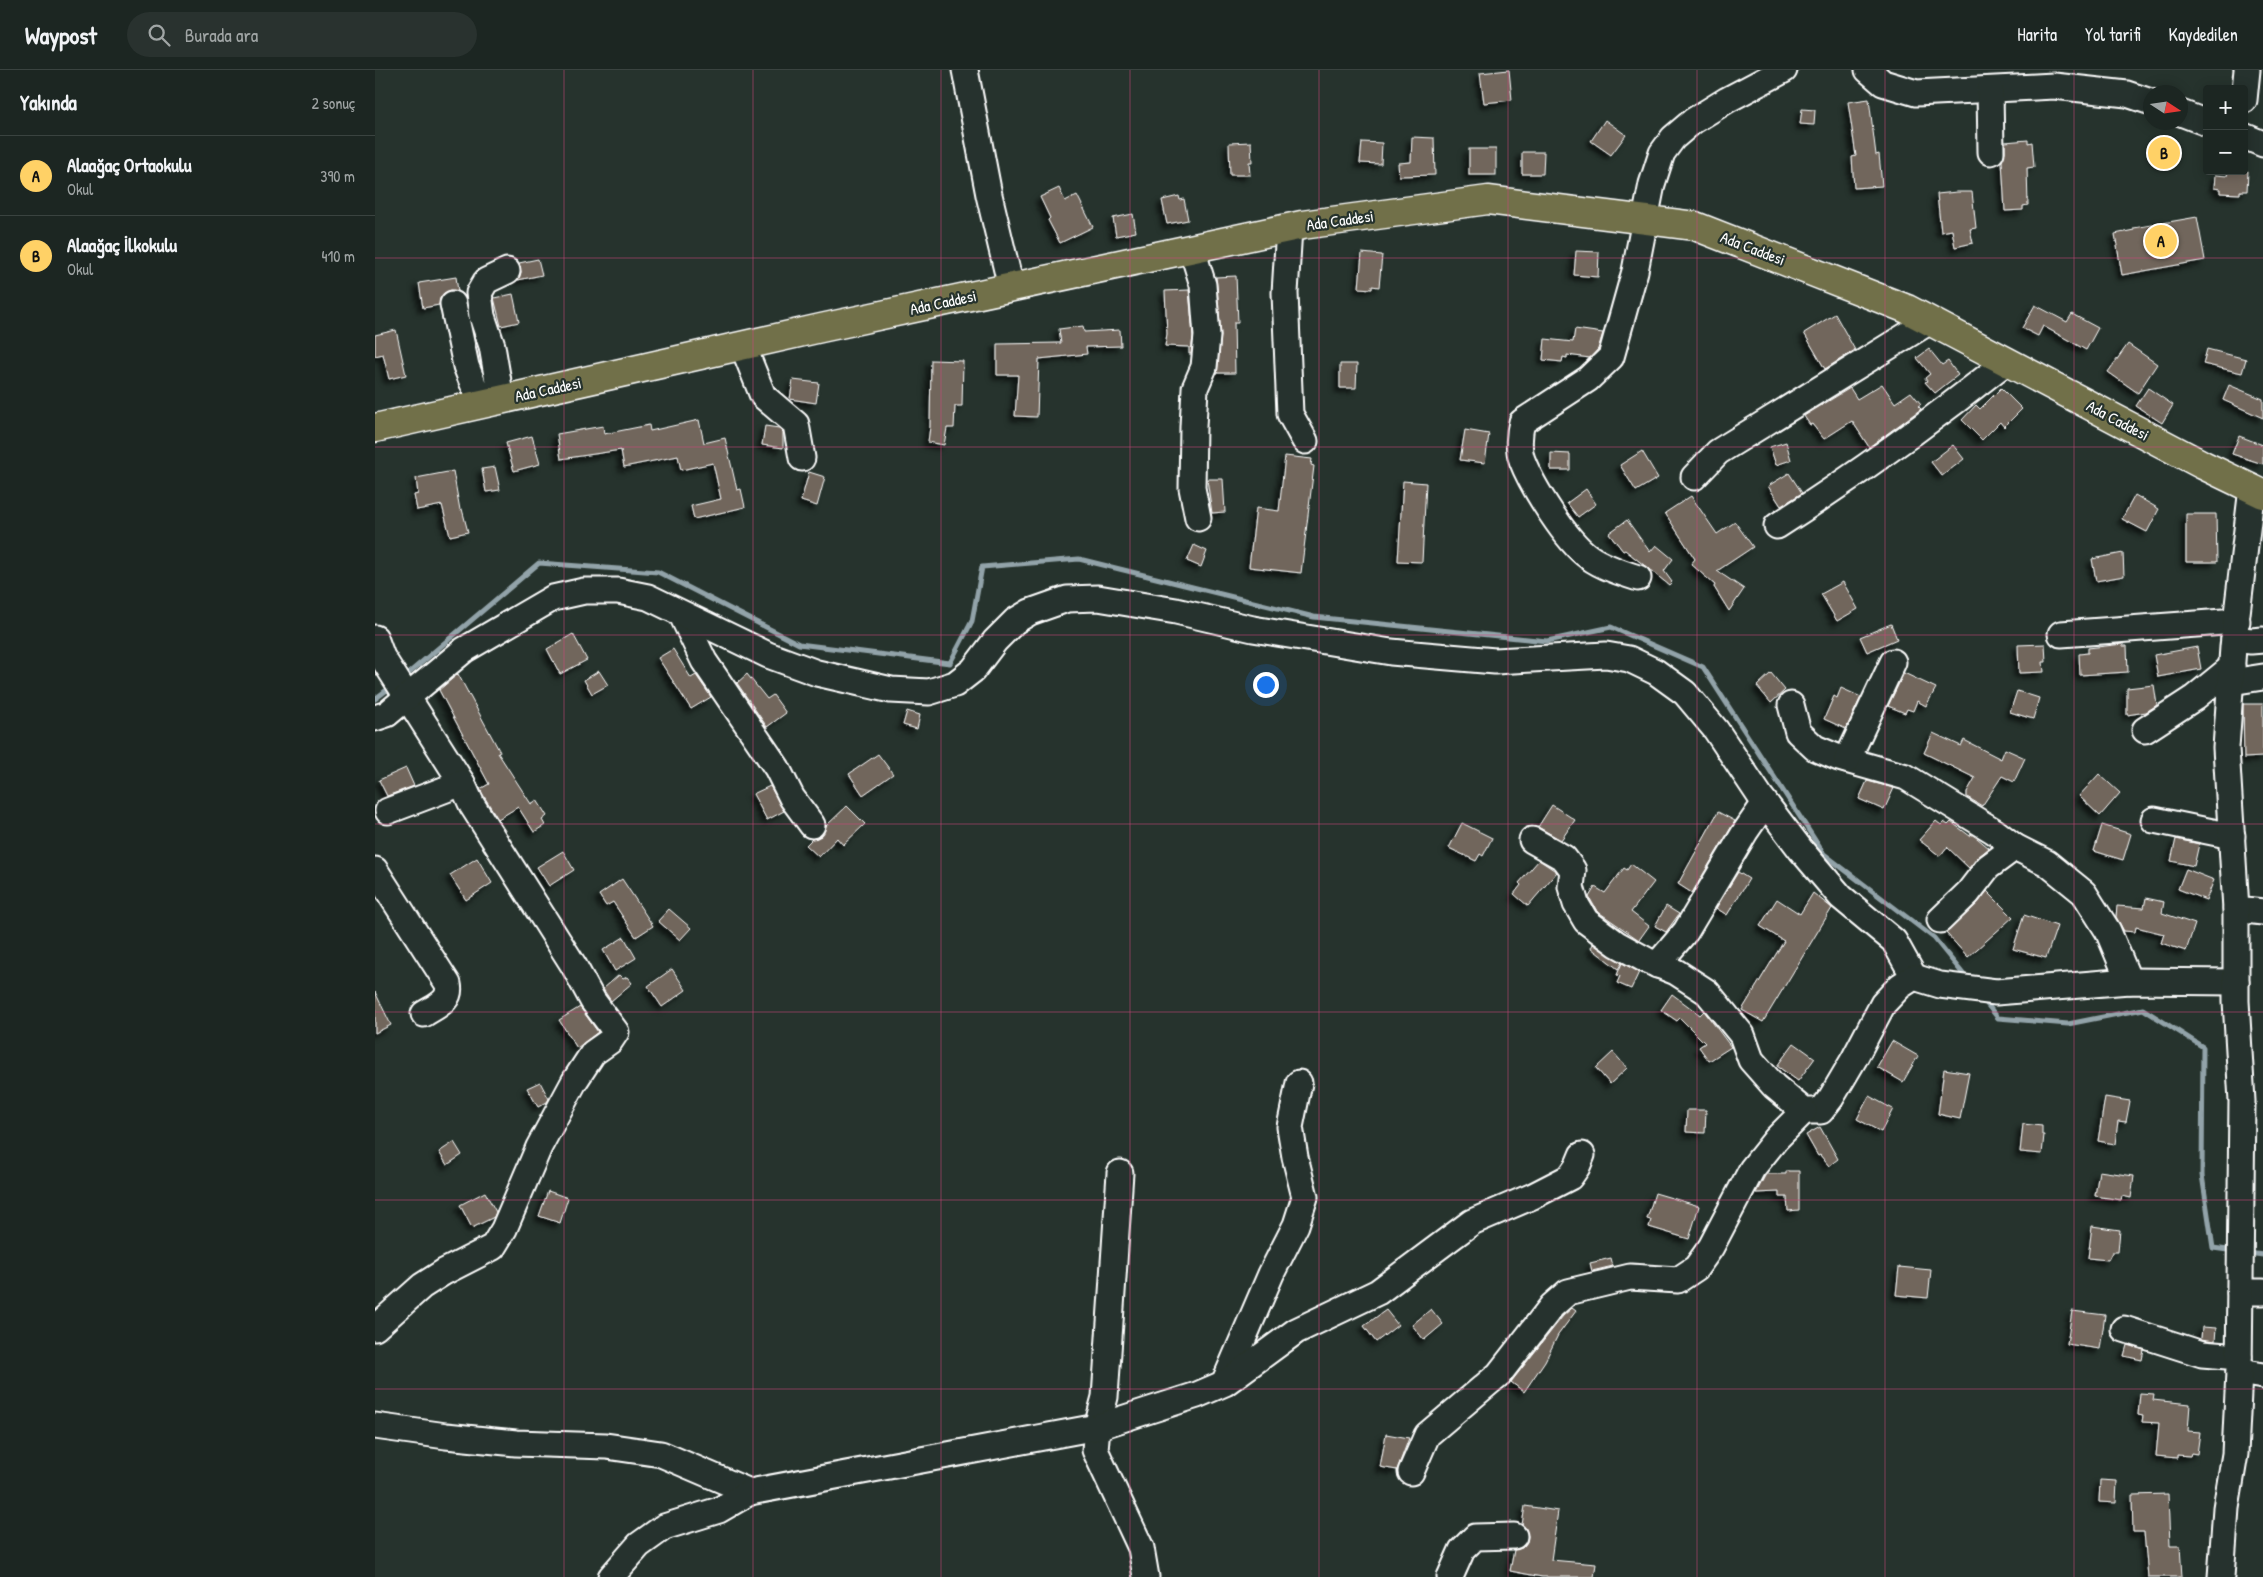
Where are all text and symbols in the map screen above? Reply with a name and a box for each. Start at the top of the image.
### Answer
search box [127,12,477,57]
text: Waypost [25,19,97,51]
icon: search [145,21,173,49]
text: Burada ara [185,22,258,48]
text: Harita [2017,22,2057,47]
text: Yol tarifi [2085,22,2141,47]
text: Kaydedilen [2169,22,2238,47]
north arrow [2143,85,2188,130]
map controls [2203,85,2248,175]
button: + [2203,85,2248,130]
text: Yakında [20,88,77,117]
text: 2 sonuç [311,92,355,114]
button: − [2203,130,2248,175]
pin: B [2148,134,2180,172]
text: Alaağaç Ortaokulu [67,152,192,178]
text: A [32,165,40,187]
text: 390 m [320,165,355,187]
text: Okul [67,178,93,200]
street label: Ada Caddesi [1305,204,1375,236]
pin: A [2145,222,2177,260]
street label: Ada Caddesi [1717,226,1789,270]
text: Alaağaç İlkokulu [67,232,177,258]
text: B [32,245,40,267]
text: 410 m [321,245,355,267]
text: Okul [67,258,93,280]
street label: Ada Caddesi [908,284,978,320]
street label: Ada Caddesi [513,371,583,407]
street label: Ada Caddesi [2083,394,2153,446]
your location [1253,672,1279,698]

